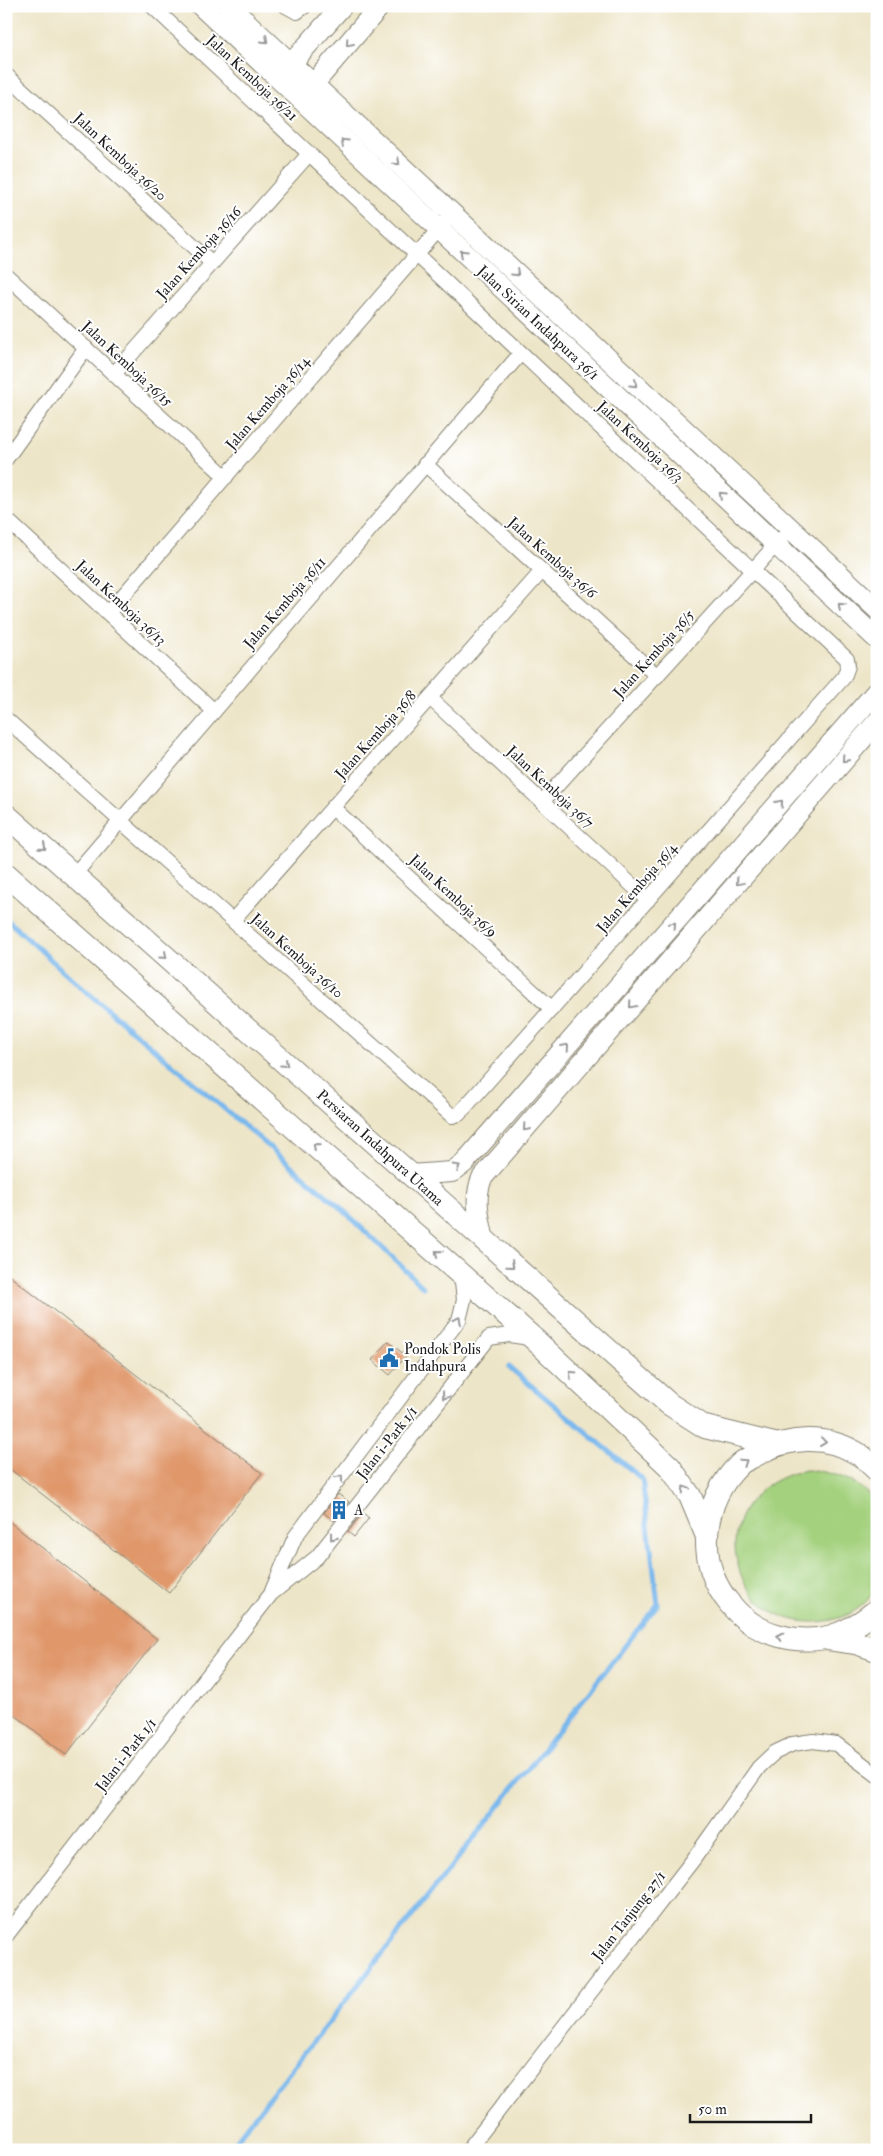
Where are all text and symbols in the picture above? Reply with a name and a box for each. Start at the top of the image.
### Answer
street label: Jalan Kemboja 36/21 [201,30,302,126]
one-way arrow [259,34,268,43]
one-way arrow [345,38,354,47]
street label: Jalan Kemboja 36/20 [68,108,171,206]
one-way arrow [341,139,350,148]
one-way arrow [391,157,400,166]
street label: Jalan Kemboja 36/16 [152,202,247,305]
one-way arrow [459,250,468,259]
street label: Jalan Sirian Indahpura 36/1 [472,261,603,385]
one-way arrow [510,267,519,276]
street label: Jalan Kemboja 36/15 [76,316,177,412]
street label: Jalan Kemboja 36/14 [221,351,316,456]
one-way arrow [629,378,638,387]
street label: Jalan Kemboja 36/3 [591,396,687,488]
one-way arrow [719,492,728,501]
street label: Jalan Kemboja 36/6 [502,512,601,605]
street label: Jalan Kemboja 36/11 [239,553,331,655]
street label: Jalan Kemboja 36/13 [70,556,170,650]
one-way arrow [838,602,847,611]
street label: Jalan Kemboja 36/5 [609,606,700,703]
street label: Jalan Kemboja 36/8 [331,687,422,785]
street label: Jalan Kemboja 36/7 [501,741,598,833]
one-way arrow [842,754,851,763]
one-way arrow [774,799,783,808]
street label: Jalan Kemboja 36/4 [592,838,683,938]
one-way arrow [37,842,46,851]
street label: Jalan Kemboja 36/9 [404,850,501,942]
one-way arrow [736,876,744,885]
street label: Jalan Kemboja 36/10 [245,909,347,1003]
one-way arrow [667,922,675,931]
one-way arrow [159,950,168,959]
one-way arrow [629,999,638,1008]
one-way arrow [560,1044,569,1053]
one-way arrow [280,1058,289,1067]
street label: Persiaran Indahpura Utama [312,1086,448,1211]
one-way arrow [523,1122,532,1131]
one-way arrow [313,1143,322,1152]
one-way arrow [452,1164,461,1174]
one-way arrow [435,1250,444,1259]
one-way arrow [506,1259,515,1268]
one-way arrow [451,1316,462,1325]
place label: Pondok Polis Indahpura [404,1340,481,1377]
public building icon: Pondok Polis Indahpura [378,1347,400,1369]
one-way arrow [568,1371,577,1380]
one-way arrow [442,1390,450,1399]
street label: Jalan i-Park 1/1 [352,1402,422,1485]
one-way arrow [819,1436,827,1447]
one-way arrow [738,1459,748,1468]
one-way arrow [334,1474,343,1484]
one-way arrow [682,1486,691,1495]
building icon: A [328,1499,350,1521]
place label: A [353,1501,364,1520]
one-way arrow [330,1531,338,1540]
one-way arrow [775,1631,784,1642]
street label: Jalan i-Park 1/1 [91,1714,161,1797]
street label: Jalan Tanjung 27/1 [587,1867,671,1966]
scale bar [690,2091,812,2123]
text: 50 m [698,2100,727,2119]

